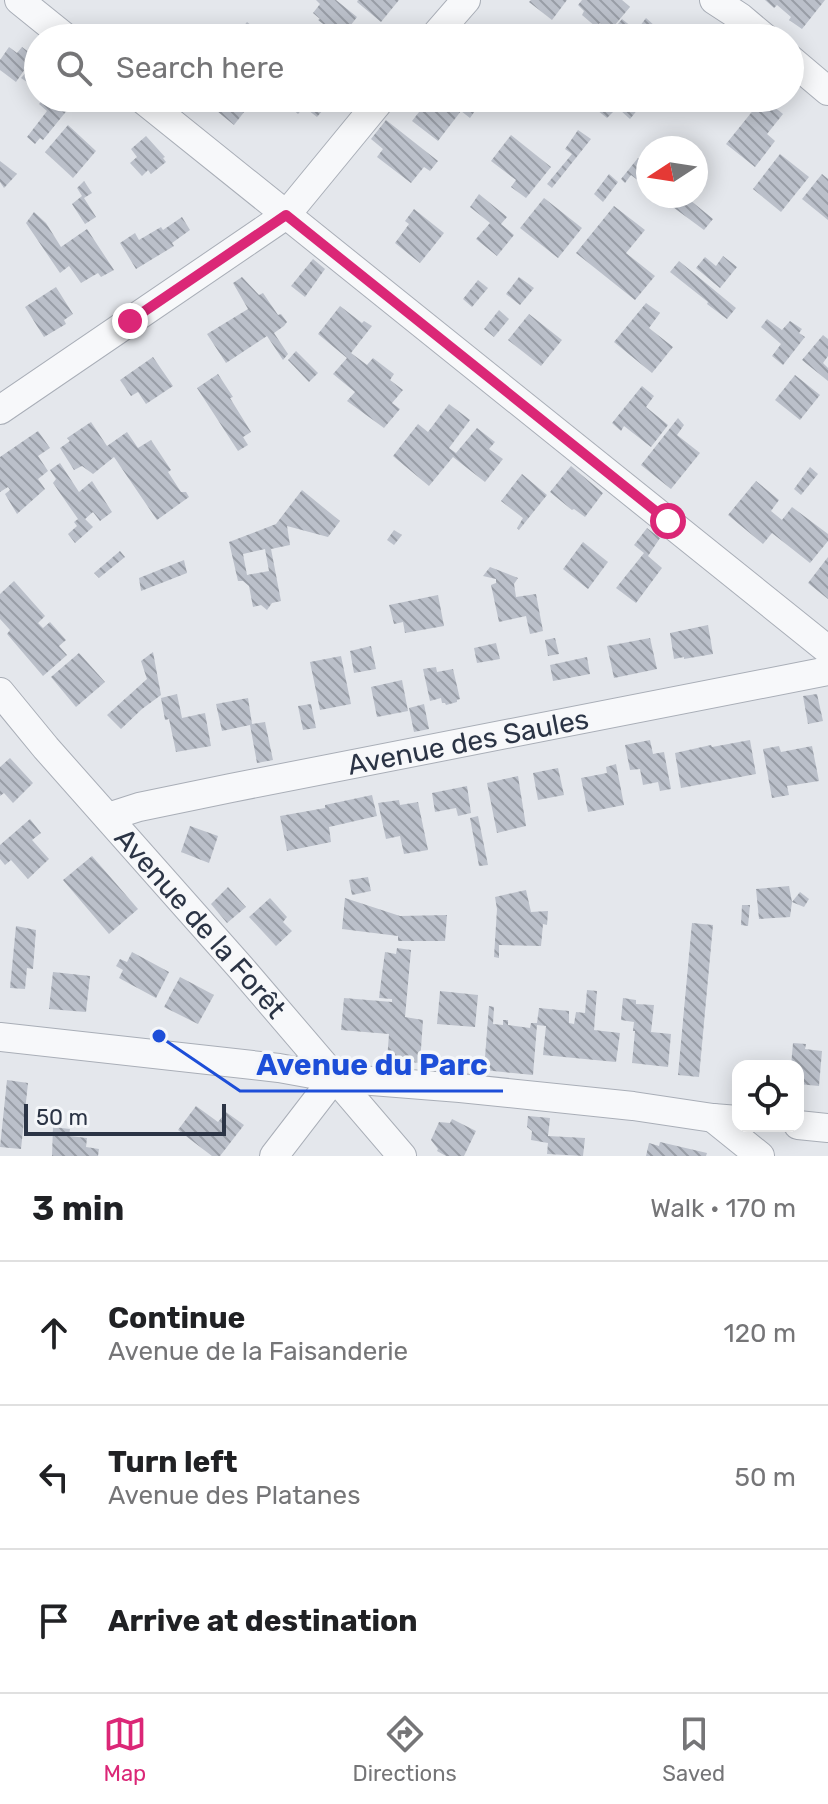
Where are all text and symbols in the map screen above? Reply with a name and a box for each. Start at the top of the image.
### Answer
search box [24,24,804,112]
icon: search [52,46,96,90]
text: Search here [116,50,284,86]
north arrow [636,136,708,208]
route end [112,303,148,339]
route start [650,503,686,539]
street label: Avenue des Saules [345,702,591,781]
street label: Avenue de la Forêt [108,821,293,1025]
callout: Avenue du Parc [240,1037,503,1091]
text: Avenue du Parc [256,1047,488,1083]
map controls [732,1060,804,1132]
button: locate [732,1060,804,1132]
scale bar [24,1100,226,1136]
text: 50 m [36,1104,88,1131]
text: 3 min [32,1188,124,1229]
text: Walk · 170 m [650,1193,796,1224]
text: Continue [108,1300,245,1336]
icon: ahead [32,1311,76,1355]
text: 120 m [724,1318,796,1349]
text: Avenue de la Faisanderie [108,1336,408,1367]
text: Turn left [108,1444,238,1480]
icon: left [32,1455,76,1499]
text: 50 m [735,1462,796,1493]
text: Avenue des Platanes [108,1480,360,1511]
icon: arrive [32,1599,76,1643]
text: Arrive at destination [108,1603,418,1639]
tab: Map [103,1712,147,1787]
tab: Directions [352,1712,457,1787]
tab: Saved [662,1712,725,1787]

